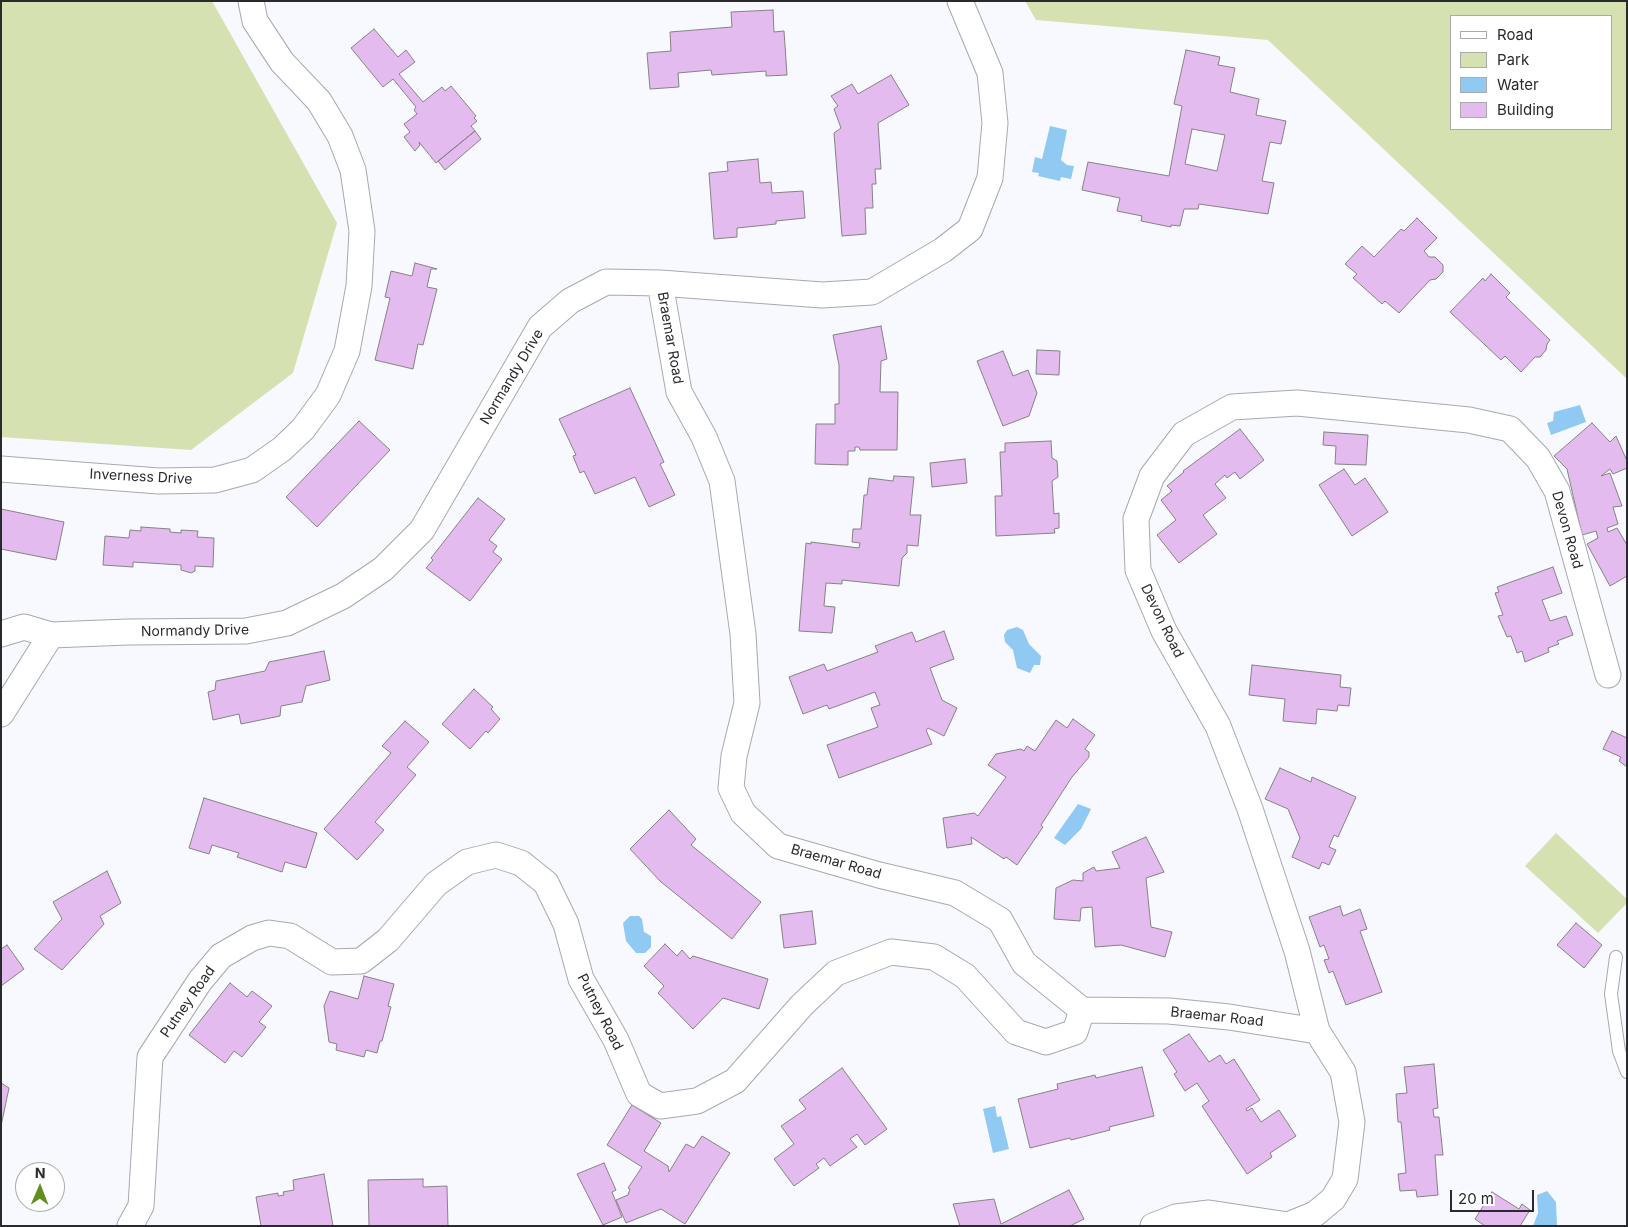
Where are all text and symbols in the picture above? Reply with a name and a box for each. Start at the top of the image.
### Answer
legend [1450,15,1613,130]
text: Road [1497,25,1533,44]
text: Park [1497,50,1529,69]
text: Water [1497,75,1539,94]
text: Building [1497,100,1554,119]
street label: Braemar Road [654,290,686,386]
street label: Normandy Drive [477,326,547,428]
street label: Inverness Drive [89,466,193,488]
street label: Devon Road [1548,489,1586,571]
street label: Devon Road [1137,581,1187,661]
street label: Normandy Drive [141,622,249,640]
street label: Braemar Road [789,841,883,883]
street label: Putney Road [157,963,219,1041]
street label: Putney Road [574,971,626,1053]
street label: Braemar Road [1170,1004,1264,1030]
north arrow [15,1162,65,1212]
text: N [35,1164,46,1181]
scale bar [1453,1180,1537,1212]
text: 20 m [1458,1189,1494,1208]

